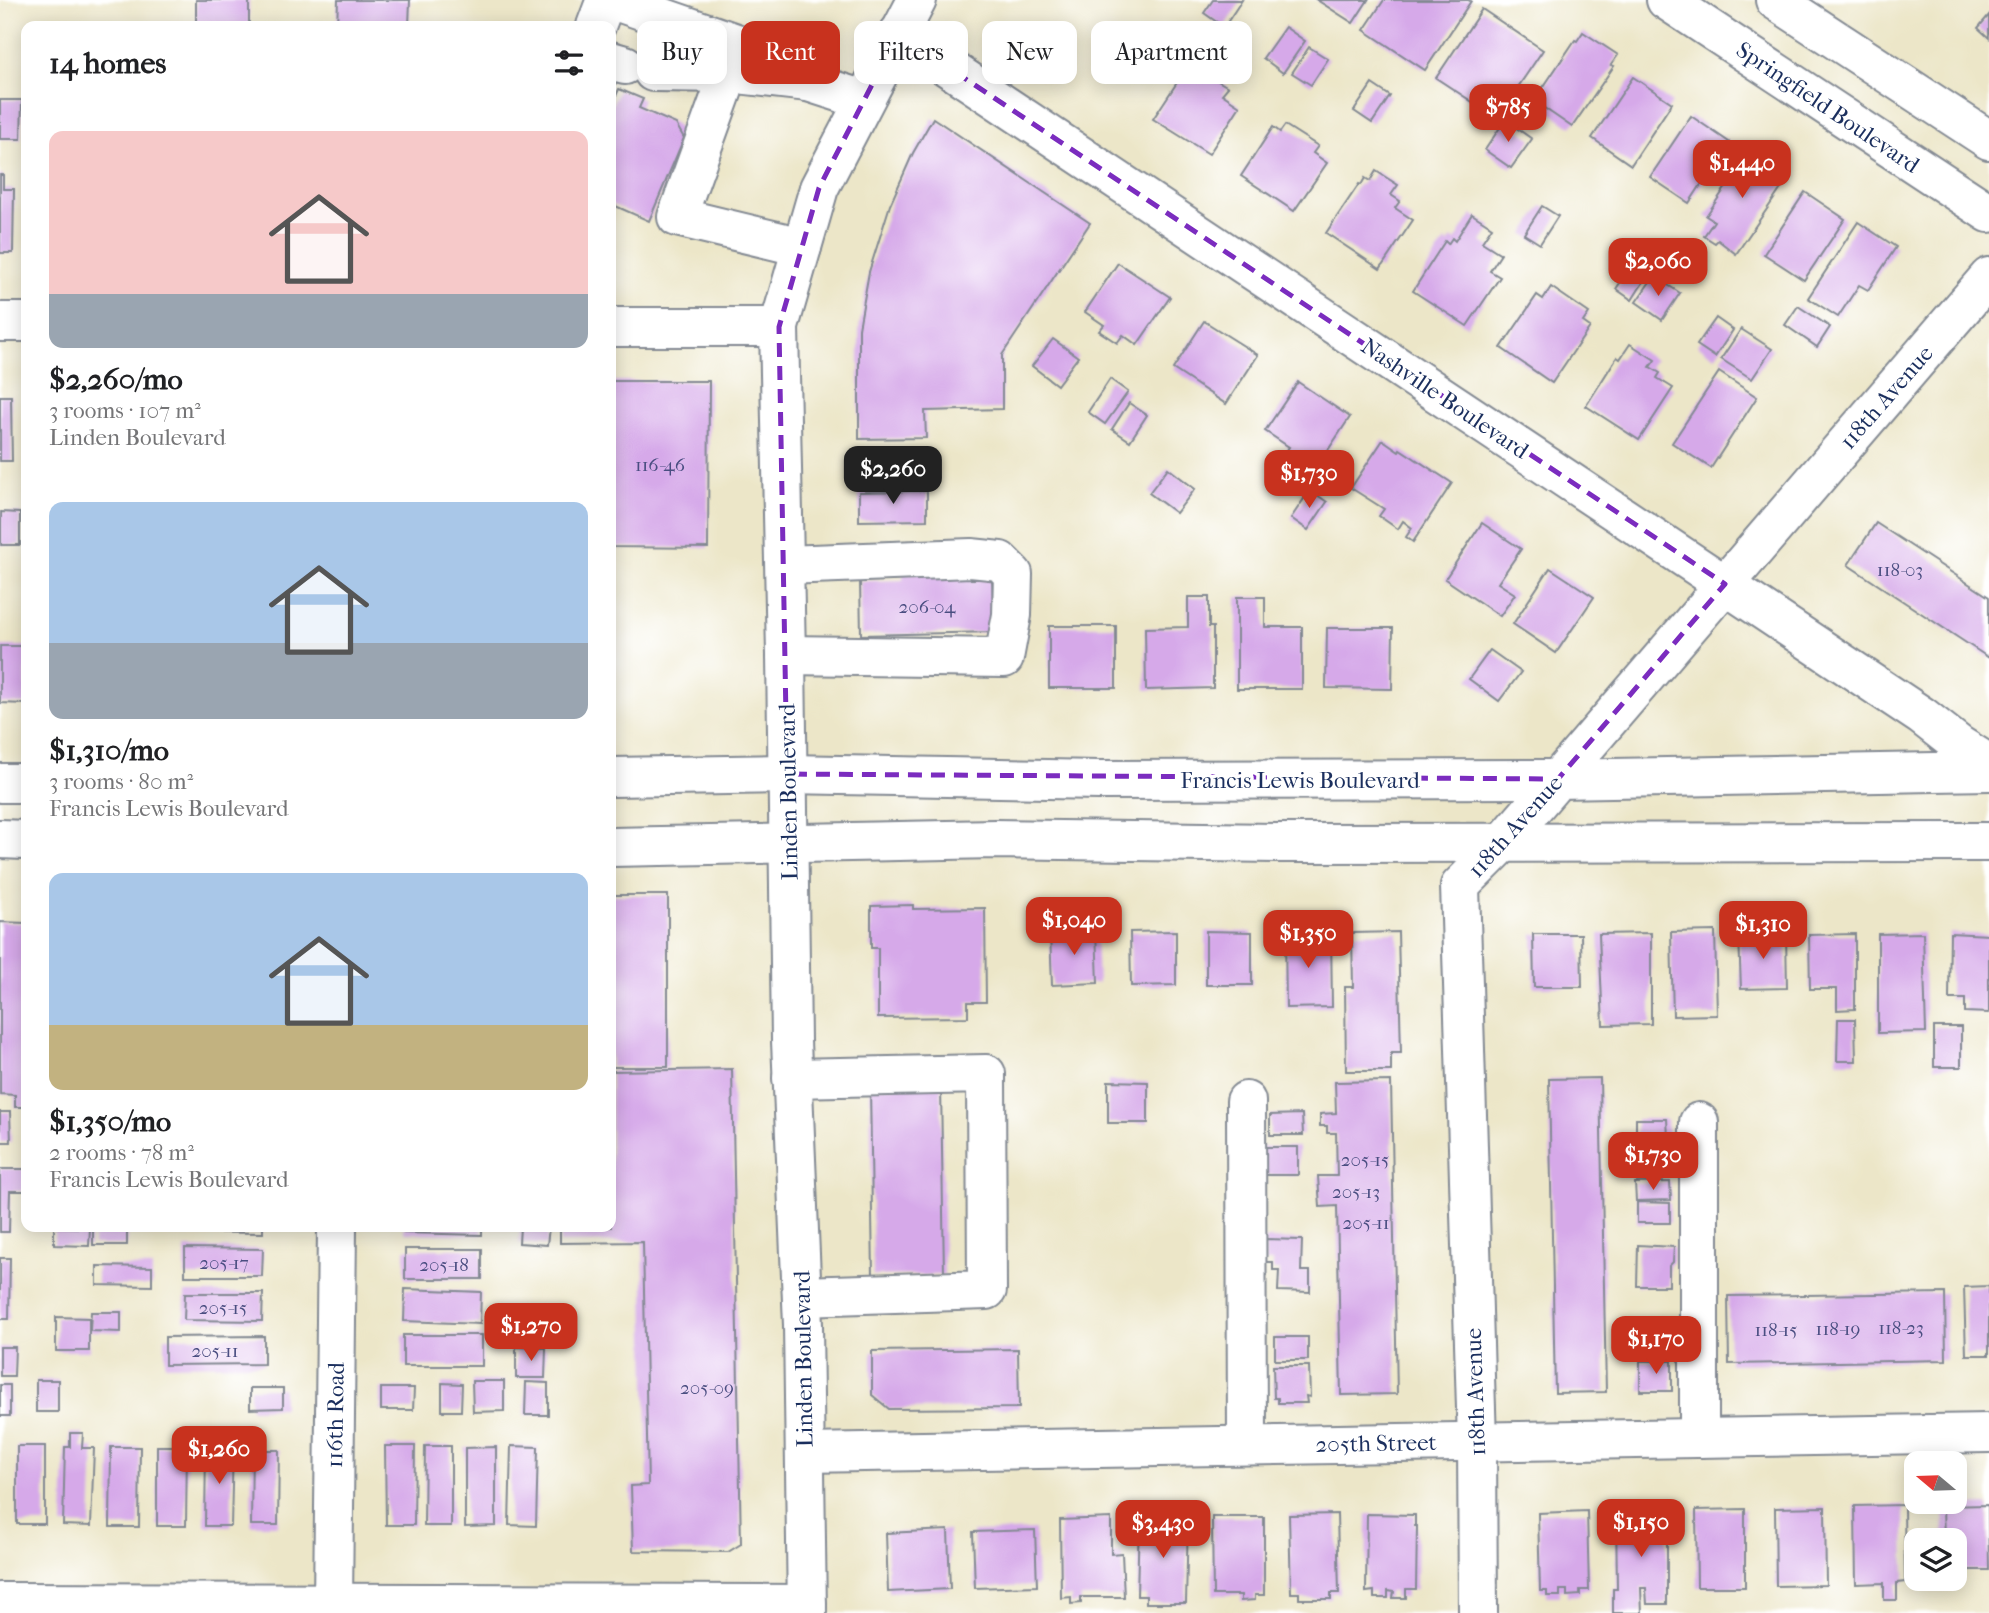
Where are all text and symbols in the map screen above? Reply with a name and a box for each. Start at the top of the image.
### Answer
chip: Buy [637,21,727,84]
chip: Rent [741,21,840,84]
chip: Filters [854,21,968,84]
chip: New [982,21,1077,84]
chip: Apartment [1091,21,1252,84]
street label: Springfield Boulevard [1731,36,1925,179]
icon: filters [550,44,588,82]
text: 14 homes [49,46,166,81]
pin: $785 [1467,85,1549,144]
text: $785 [1485,93,1531,120]
pin: $1,440 [1685,140,1799,200]
text: $1,440 [1709,149,1775,176]
icon: home [256,176,382,302]
pin: $2,060 [1601,238,1715,298]
text: $2,060 [1624,247,1692,274]
street label: Nashville Boulevard [1356,332,1534,465]
street label: 118th Avenue [1834,340,1939,455]
text: $2,260/mo [49,362,183,397]
text: 3 rooms · 107 m² [49,397,201,424]
text: Linden Boulevard [49,424,226,451]
pin: $2,260 [836,447,950,506]
pin: $1,730 [1252,450,1366,510]
house number: 116-46 [635,454,686,476]
text: $2,260 [860,455,926,482]
text: $1,730 [1280,459,1338,486]
icon: home [256,547,382,673]
house number: 118-03 [1877,559,1923,581]
house number: 206-04 [899,596,956,618]
street label: Linden Boulevard [773,703,804,881]
text: $1,310/mo [49,733,169,768]
street label: Francis Lewis Boulevard [1180,767,1420,794]
text: 3 rooms · 80 m² [49,768,193,795]
street label: 118th Avenue [1462,770,1568,883]
text: Francis Lewis Boulevard [49,795,289,822]
pin: $1,040 [1017,898,1131,957]
pin: $1,310 [1706,902,1820,961]
text: $1,040 [1042,906,1106,933]
text: $1,310 [1735,910,1791,937]
pin: $1,350 [1251,911,1365,970]
icon: home [256,918,382,1044]
text: $1,350 [1279,919,1337,946]
text: $1,350/mo [49,1104,171,1139]
pin: $1,730 [1596,1132,1710,1192]
text: 2 rooms · 78 m² [49,1139,194,1166]
text: $1,730 [1624,1141,1682,1168]
house number: 205-15 [1341,1149,1389,1171]
text: Francis Lewis Boulevard [49,1166,289,1193]
house number: 205-13 [1332,1181,1380,1203]
house number: 205-11 [1343,1212,1389,1234]
house number: 205-17 [199,1252,249,1274]
house number: 205-18 [419,1254,469,1276]
street label: Linden Boulevard [788,1270,819,1448]
house number: 205-15 [199,1297,247,1319]
pin: $1,270 [474,1304,588,1363]
text: $1,270 [500,1312,562,1339]
pin: $1,170 [1599,1316,1713,1376]
house number: 118-23 [1878,1317,1924,1339]
house number: 118-19 [1816,1318,1860,1340]
house number: 118-15 [1755,1319,1797,1341]
text: $1,170 [1627,1325,1685,1352]
street label: 118th Avenue [1460,1327,1491,1457]
house number: 205-11 [192,1340,238,1362]
street label: 116th Road [321,1361,350,1468]
house number: 205-09 [680,1377,734,1399]
pin: $1,260 [162,1426,276,1486]
street label: 205th Street [1315,1429,1437,1458]
text: $1,260 [188,1435,250,1462]
north arrow [1904,1451,1967,1514]
map controls [1904,1451,1967,1591]
pin: $3,430 [1106,1500,1220,1560]
pin: $1,150 [1584,1500,1698,1559]
text: $1,150 [1613,1508,1669,1535]
text: $3,430 [1131,1509,1195,1536]
button: layers [1904,1528,1967,1591]

